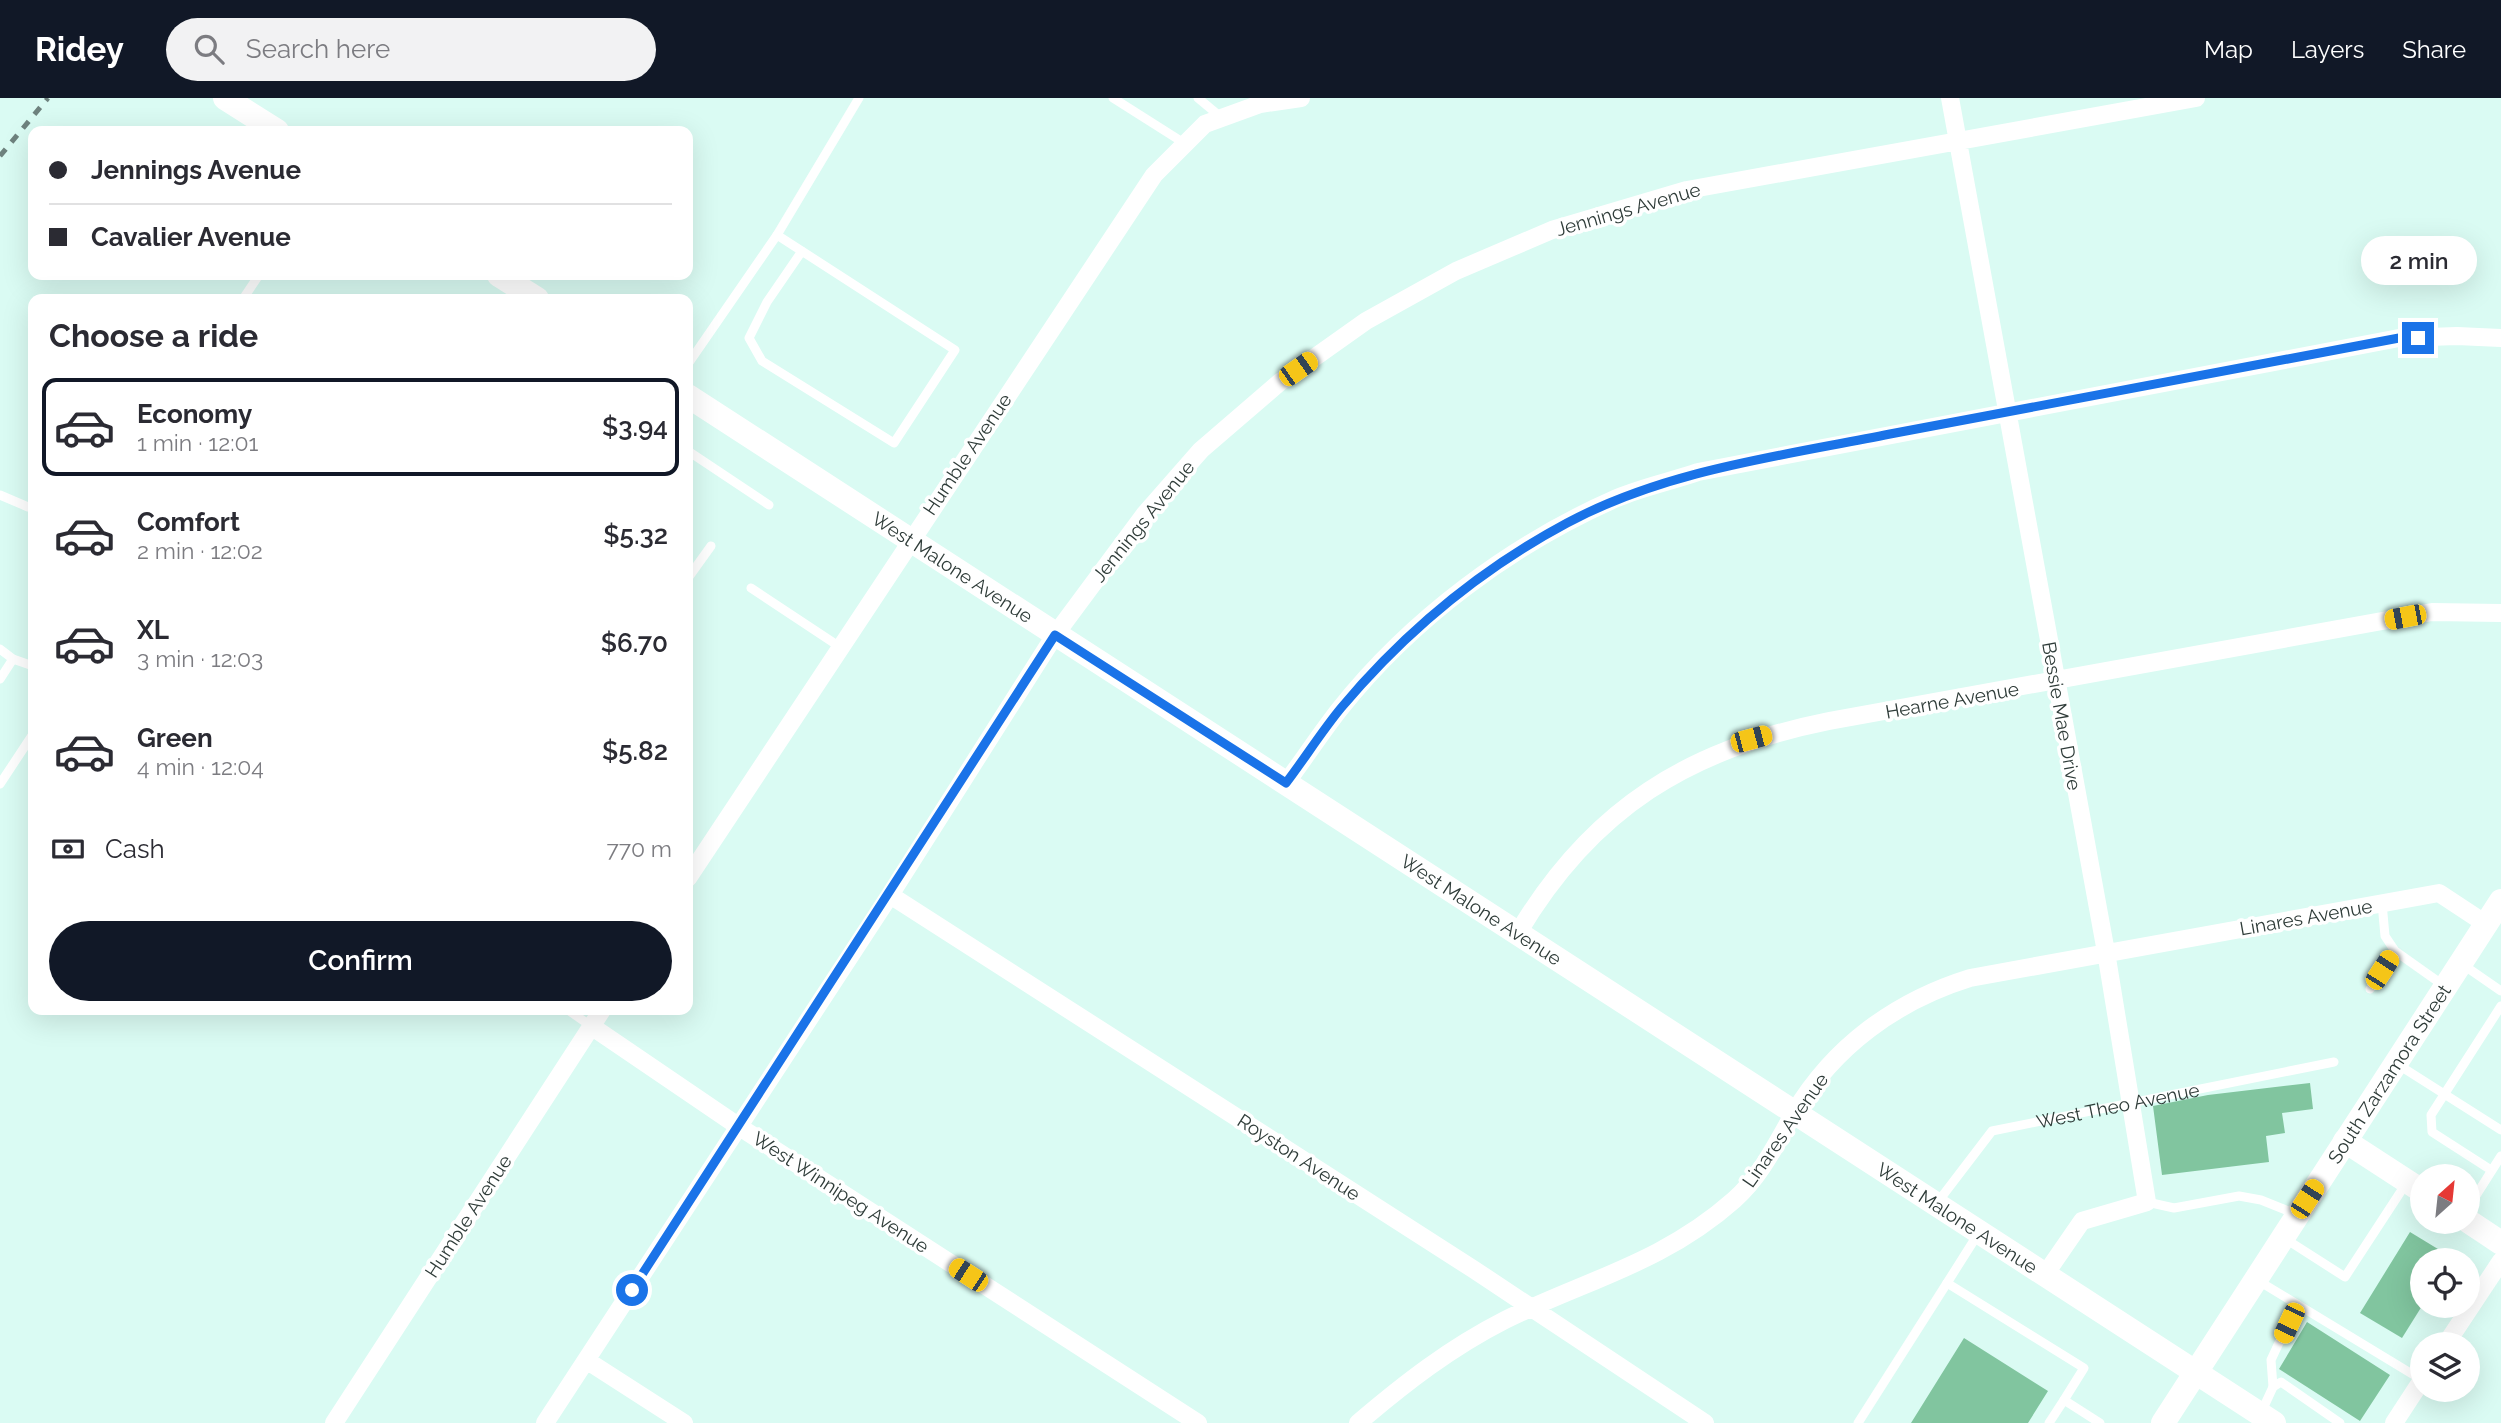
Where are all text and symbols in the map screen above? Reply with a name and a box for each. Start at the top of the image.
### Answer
search box [166,18,656,81]
text: Ridey [35,30,124,69]
icon: search [190,30,228,68]
text: Search here [246,34,390,64]
text: Map [2204,35,2253,64]
text: Layers [2291,35,2364,64]
text: Share [2402,35,2466,64]
text: Jennings Avenue [91,155,301,185]
street label: Jennings Avenue [1553,178,1703,240]
text: Cavalier Avenue [91,222,291,252]
callout: 2 min [2360,236,2476,286]
text: 2 min [2390,247,2448,274]
text: Choose a ride [49,317,258,354]
route end [2402,322,2434,354]
car [1275,348,1322,390]
street label: Humble Avenue [918,389,1016,519]
icon: car [53,396,116,459]
text: Economy [137,399,252,429]
text: $3.94 [602,412,668,442]
text: 1 min · 12:01 [137,429,258,456]
street label: Jennings Avenue [1087,456,1199,586]
icon: car [53,504,116,567]
text: Comfort [137,507,240,537]
street label: West Malone Avenue [868,507,1037,627]
text: $5.32 [603,520,668,550]
text: 2 min · 12:02 [137,537,263,564]
car [2383,603,2428,631]
icon: car [53,612,116,675]
text: XL [137,615,169,645]
text: $6.70 [601,628,668,658]
street label: Bessie Mae Drive [2038,640,2086,792]
text: 3 min · 12:03 [137,645,263,672]
street label: Hearne Avenue [1884,677,2020,723]
icon: car [53,720,116,783]
text: Green [137,723,213,753]
car [1728,723,1775,755]
text: $5.82 [602,736,668,766]
text: 4 min · 12:04 [137,753,264,780]
icon: cash [49,830,87,868]
text: Cash [105,834,165,864]
text: 770 m [606,835,672,862]
street label: West Malone Avenue [1397,850,1566,970]
street label: Linares Avenue [2238,895,2374,939]
button: Confirm [49,921,672,1001]
car [2362,947,2403,993]
street label: South Zarzamora Street [2323,980,2455,1167]
street label: Linares Avenue [1737,1069,1833,1191]
street label: West Theo Avenue [2034,1078,2201,1133]
street label: Royston Avenue [1234,1109,1364,1205]
street label: West Winnipeg Avenue [749,1127,933,1257]
street label: Humble Avenue [420,1151,516,1281]
street label: West Malone Avenue [1873,1158,2042,1278]
north arrow [2410,1164,2480,1234]
map controls [2410,1164,2480,1402]
car [2287,1176,2328,1222]
button: locate [2410,1248,2480,1318]
car [945,1255,992,1295]
route start [616,1274,648,1306]
car [2271,1300,2308,1346]
button: layers [2410,1332,2480,1402]

